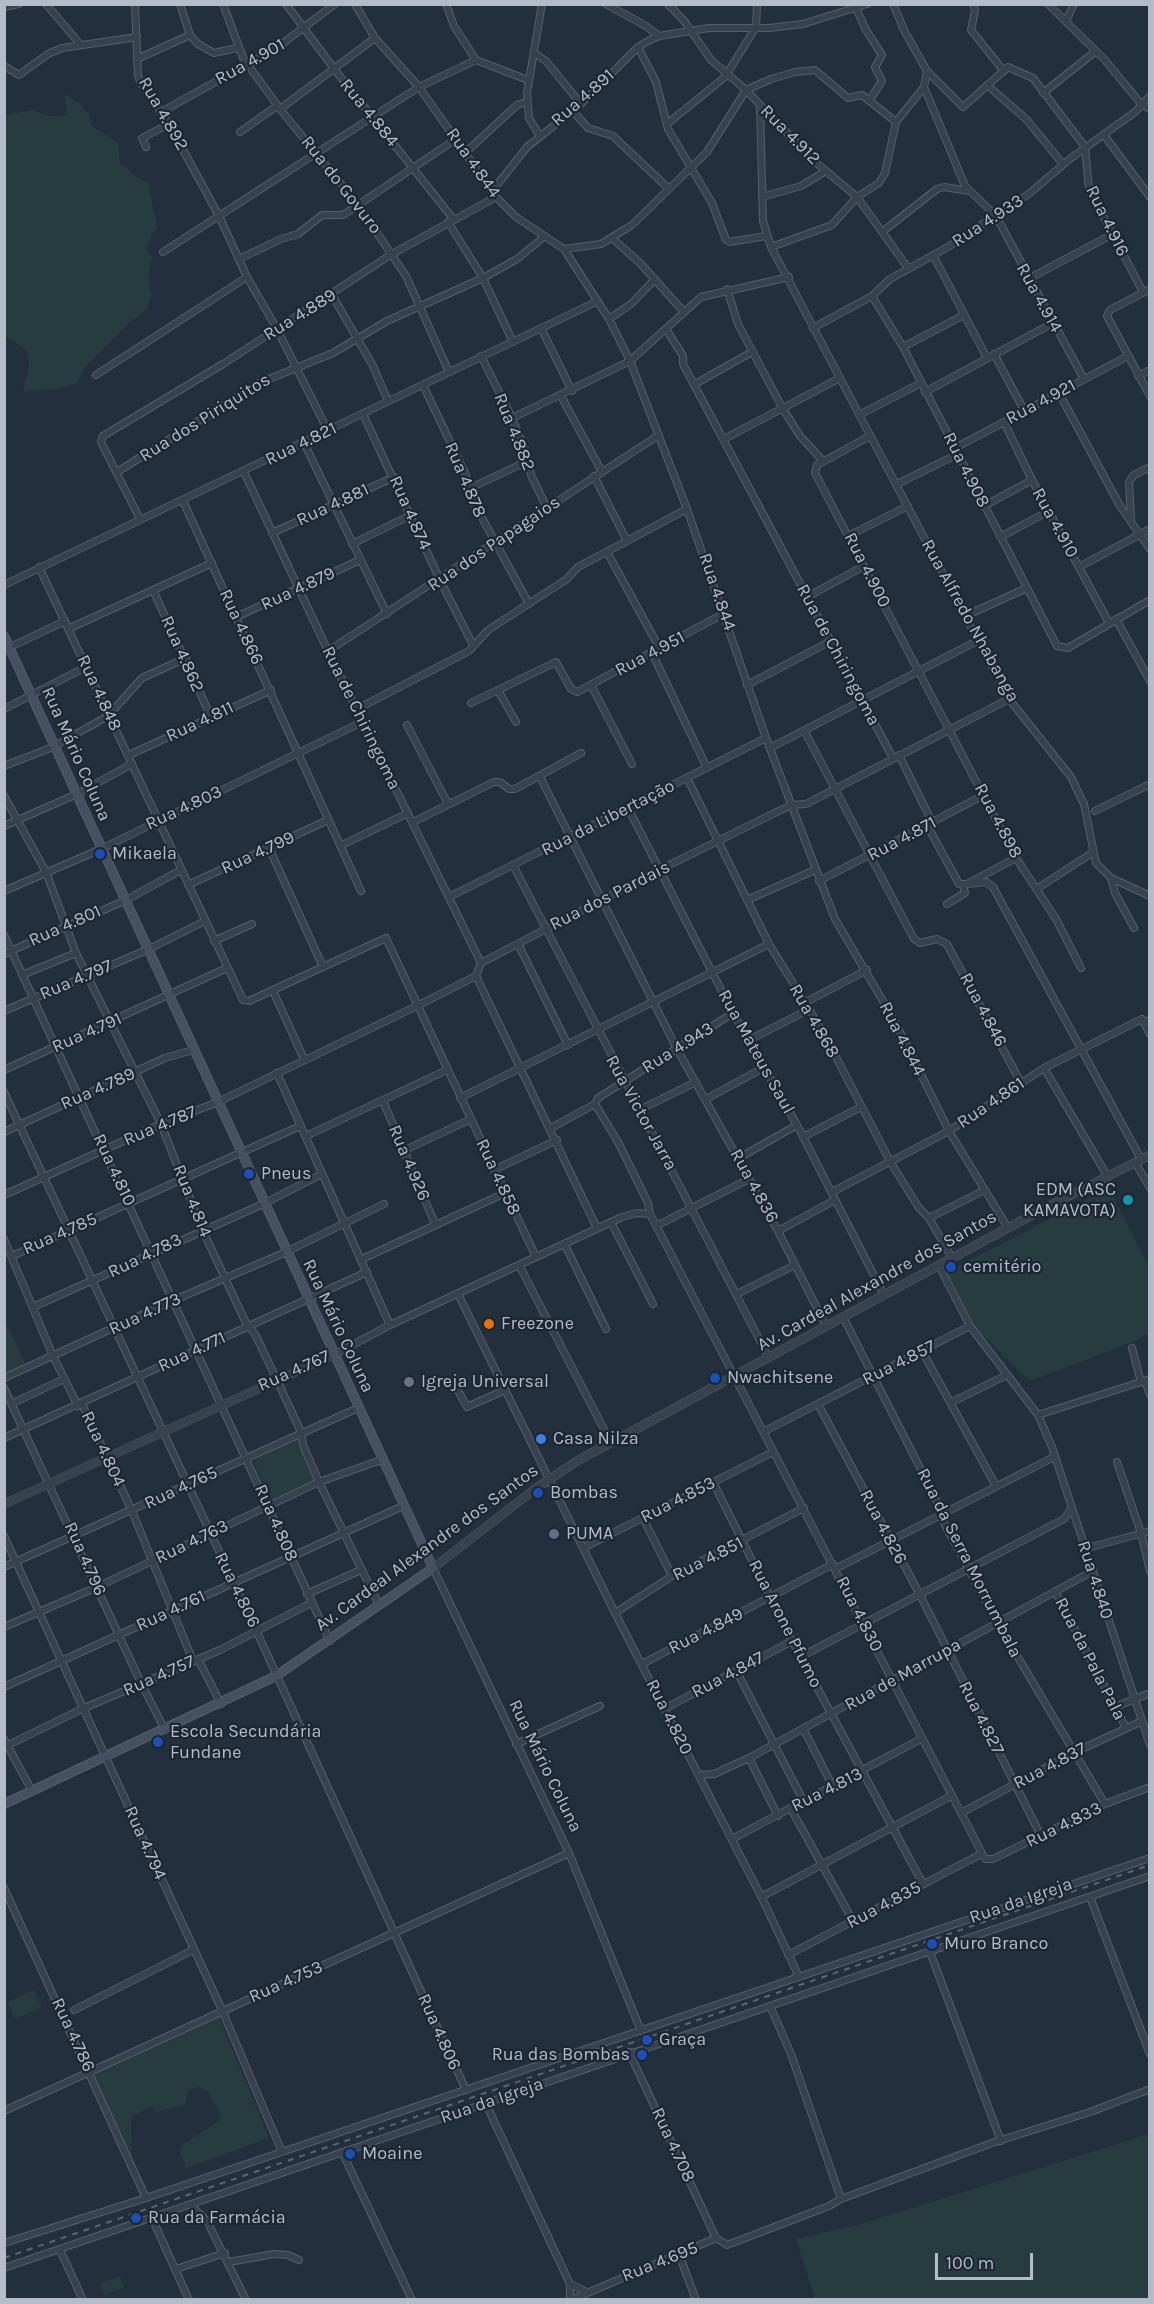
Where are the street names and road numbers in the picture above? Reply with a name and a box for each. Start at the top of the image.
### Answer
street label: Rua 4.901 [211,34,289,90]
street label: Rua 4.891 [547,65,619,131]
street label: Rua 4.892 [133,73,193,155]
street label: Rua 4.884 [335,75,403,151]
street label: Rua 4.912 [755,100,825,170]
street label: Rua 4.844 [441,124,505,202]
street label: Rua do Govuro [296,132,386,238]
street label: Rua 4.916 [1081,182,1133,260]
street label: Rua 4.933 [948,190,1028,252]
street label: Rua 4.914 [1011,260,1067,336]
street label: Rua 4.889 [260,284,340,346]
street label: Rua dos Piriquitos [136,369,274,467]
street label: Rua 4.921 [1002,375,1080,429]
street label: Rua 4.882 [489,390,539,474]
street label: Rua 4.821 [262,417,340,471]
street label: Rua 4.908 [938,429,994,511]
street label: Rua 4.878 [439,439,491,521]
street label: Rua 4.874 [384,473,436,553]
street label: Rua 4.881 [293,479,373,531]
street label: Rua 4.910 [1027,484,1083,562]
street label: Rua dos Papagaios [424,492,564,596]
street label: Rua 4.900 [839,529,895,611]
street label: Rua Alfredo Nhabanga [916,536,1024,706]
street label: Rua 4.844 [694,550,740,634]
street label: Rua 4.879 [257,562,339,616]
street label: Rua de Chiringoma [792,581,884,729]
street label: Rua 4.866 [214,586,268,668]
street label: Rua 4.862 [156,613,208,695]
street label: Rua 4.951 [611,627,689,681]
street label: Rua de Chiringoma [317,643,405,793]
street label: Rua 4.848 [72,651,126,735]
street label: Rua Mário Coluna [37,683,115,825]
street label: Rua 4.811 [163,697,237,747]
street label: Rua da Libertação [538,775,678,861]
street label: Rua 4.898 [969,780,1027,862]
street label: Rua 4.803 [142,781,226,835]
street label: Rua 4.871 [864,812,940,866]
street label: Rua 4.799 [218,827,298,879]
street label: Rua dos Pardais [546,856,674,936]
street label: Rua 4.801 [25,900,105,952]
street label: Rua 4.797 [36,955,116,1005]
street label: Rua 4.846 [954,969,1012,1051]
street label: Rua 4.868 [784,980,844,1062]
street label: Rua Mateus Saul [713,986,799,1118]
street label: Rua 4.844 [874,998,930,1080]
street label: Rua 4.791 [49,1008,125,1058]
street label: Rua 4.943 [638,1018,718,1078]
street label: Rua Victor Jarra [600,1052,682,1174]
street label: Rua 4.789 [57,1063,139,1115]
street label: Rua 4.861 [953,1073,1029,1133]
street label: Rua 4.787 [120,1101,200,1151]
street label: Rua 4.926 [383,1122,435,1204]
street label: Rua 4.810 [88,1131,140,1209]
street label: Rua 4.858 [471,1135,525,1219]
street label: Rua 4.836 [725,1145,783,1227]
street label: Rua 4.814 [168,1162,216,1240]
street label: Av. Cardeal Alexandre dos Santos [754,1206,1000,1356]
street label: Rua 4.785 [20,1208,100,1260]
street label: Rua 4.783 [105,1229,185,1283]
street label: Rua Mário Coluna [298,1256,378,1396]
street label: Rua 4.773 [106,1288,184,1340]
street label: Rua 4.771 [155,1327,229,1377]
street label: Rua 4.857 [859,1335,939,1391]
street label: Rua 4.767 [255,1346,333,1396]
street label: Rua 4.804 [76,1408,130,1490]
street label: Av. Cardeal Alexandre dos Santos [311,1460,543,1636]
street label: Rua 4.765 [141,1462,221,1514]
street label: Rua da Serra Morrumbala [912,1465,1026,1661]
street label: Rua 4.853 [637,1472,719,1528]
street label: Rua 4.808 [249,1481,303,1565]
street label: Rua 4.826 [854,1486,912,1568]
street label: Rua 4.763 [152,1515,232,1569]
street label: Rua 4.796 [59,1519,111,1599]
street label: Rua 4.851 [669,1532,747,1586]
street label: Rua 4.840 [1072,1538,1118,1622]
street label: Rua 4.806 [209,1549,265,1631]
street label: Rua Arone Pfumo [743,1556,827,1692]
street label: Rua 4.830 [831,1573,887,1655]
street label: Rua 4.761 [133,1586,209,1636]
street label: Rua da Pala Pala [1050,1594,1130,1724]
street label: Rua 4.849 [665,1603,747,1659]
street label: Rua de Marrupa [841,1634,965,1716]
street label: Rua 4.847 [688,1647,768,1703]
street label: Rua 4.757 [120,1651,198,1701]
street label: Rua 4.820 [641,1676,697,1758]
street label: Rua 4.827 [953,1678,1009,1758]
street label: Rua Mário Coluna [504,1696,586,1836]
street label: Rua 4.837 [1010,1738,1090,1794]
street label: Rua 4.813 [788,1763,866,1817]
street label: Rua 4.833 [1023,1797,1105,1853]
street label: Rua 4.794 [119,1803,171,1883]
street label: Rua da Igreja [967,1873,1075,1929]
street label: Rua 4.835 [843,1876,925,1934]
street label: Rua 4.753 [246,1956,326,2008]
street label: Rua 4.806 [413,1990,465,2074]
street label: Rua 4.786 [46,1995,100,2075]
street label: Rua da Igreja [438,2073,546,2129]
street label: Rua 4.708 [646,2104,700,2186]
street label: Rua 4.695 [619,2237,701,2287]

